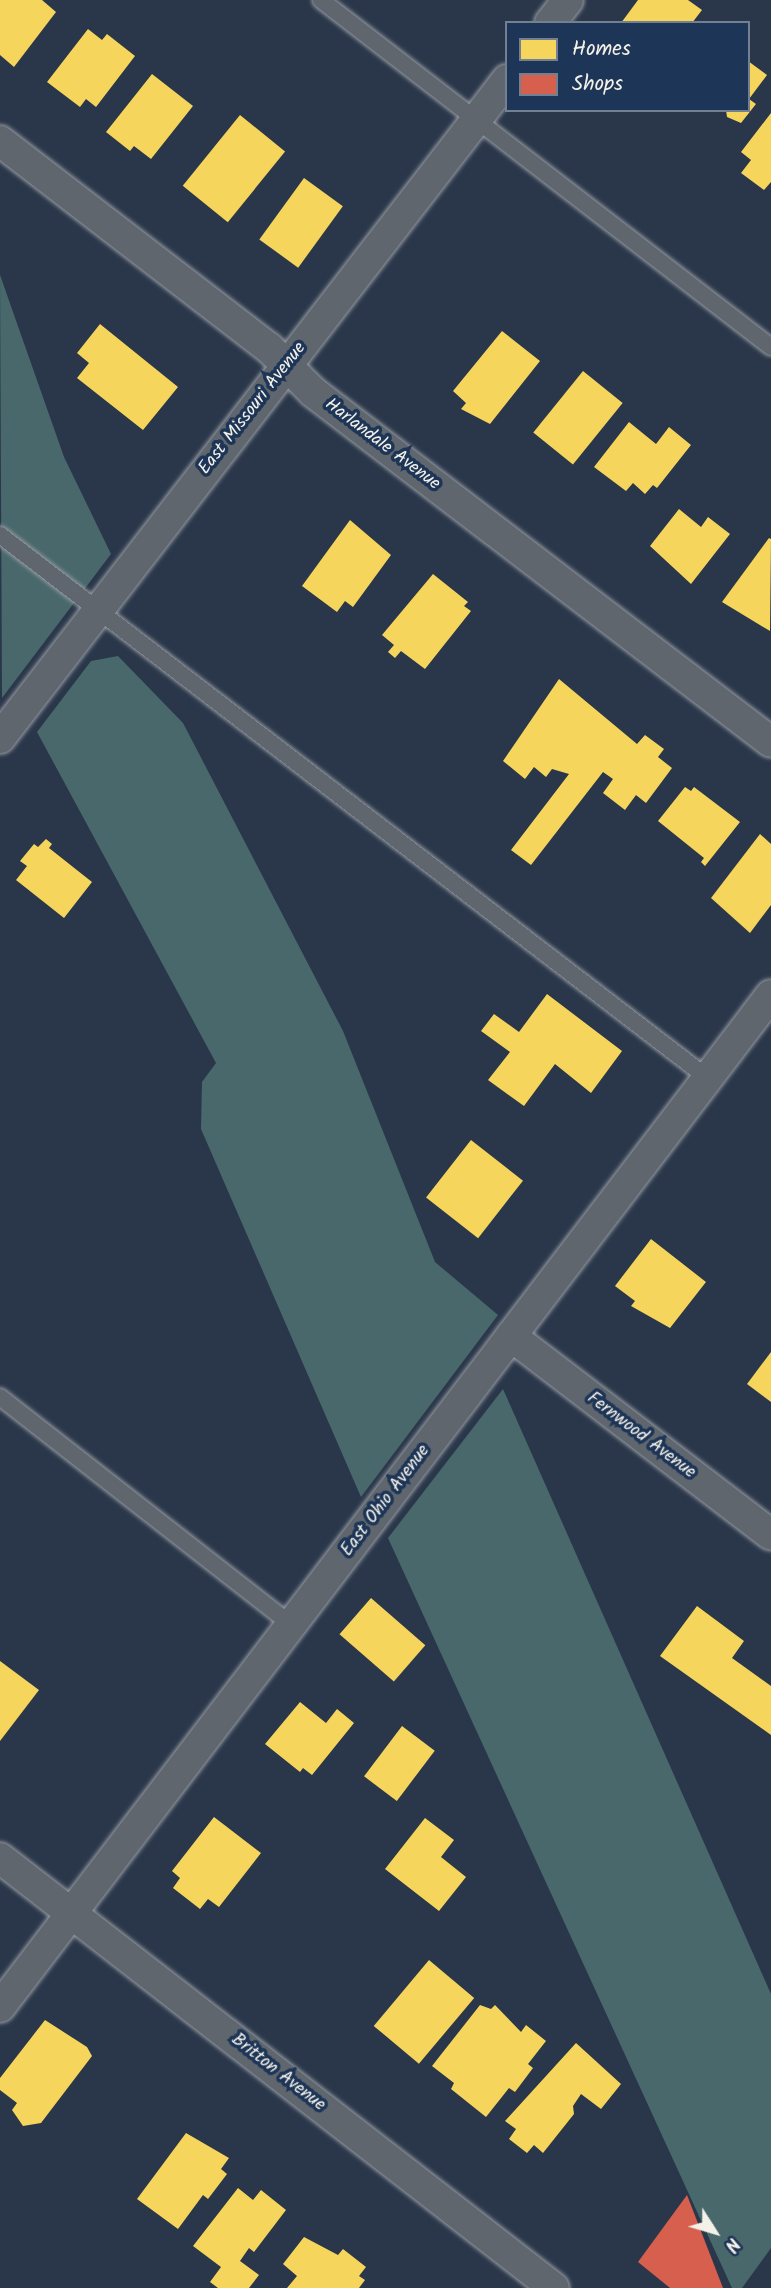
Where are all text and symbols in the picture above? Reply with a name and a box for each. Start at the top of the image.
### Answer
legend [505,21,750,112]
text: Homes [572,33,631,66]
text: Shops [572,68,623,101]
street label: East Missouri Avenue [195,339,311,479]
street label: Harlandale Avenue [320,395,444,495]
street label: Fernwood Avenue [582,1388,700,1484]
street label: East Ohio Avenue [337,1441,435,1561]
street label: Britton Avenue [227,2030,329,2116]
north arrow [680,2197,750,2267]
text: N [716,2231,747,2258]

